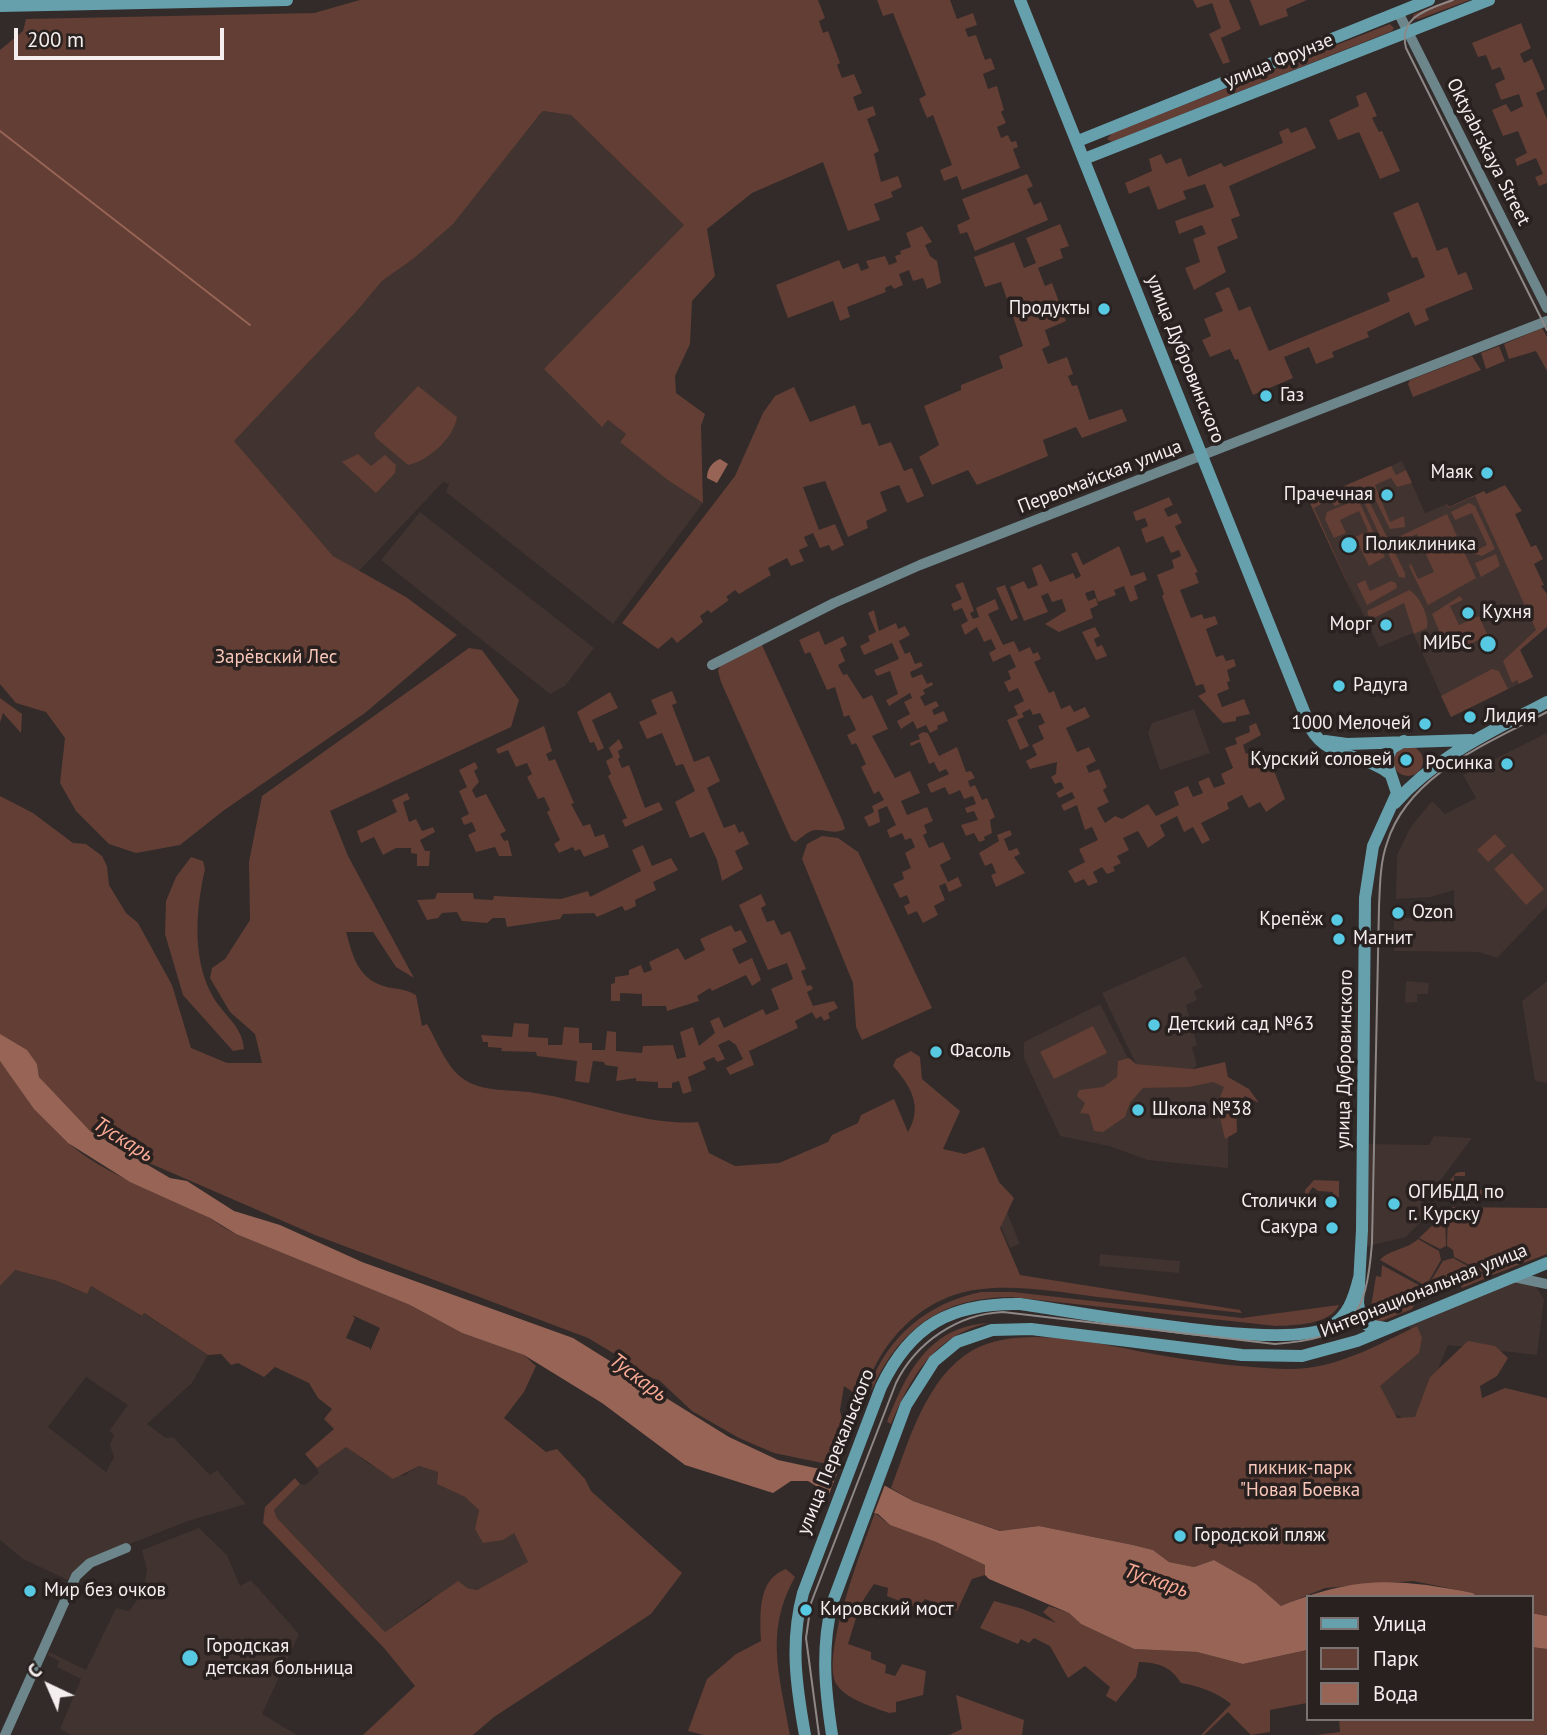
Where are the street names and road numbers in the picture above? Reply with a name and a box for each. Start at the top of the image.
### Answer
street label: улица Фрунзе [1221,29,1337,93]
street label: Oktyabrskaya Street [1441,75,1535,229]
street label: улица Дубровинского [1141,271,1229,447]
street label: Первомайская улица [1015,435,1185,519]
street label: улица Дубровинского [1332,969,1358,1149]
street label: Интернациональная улица [1317,1239,1531,1343]
street label: улица Перекальского [792,1366,880,1538]

